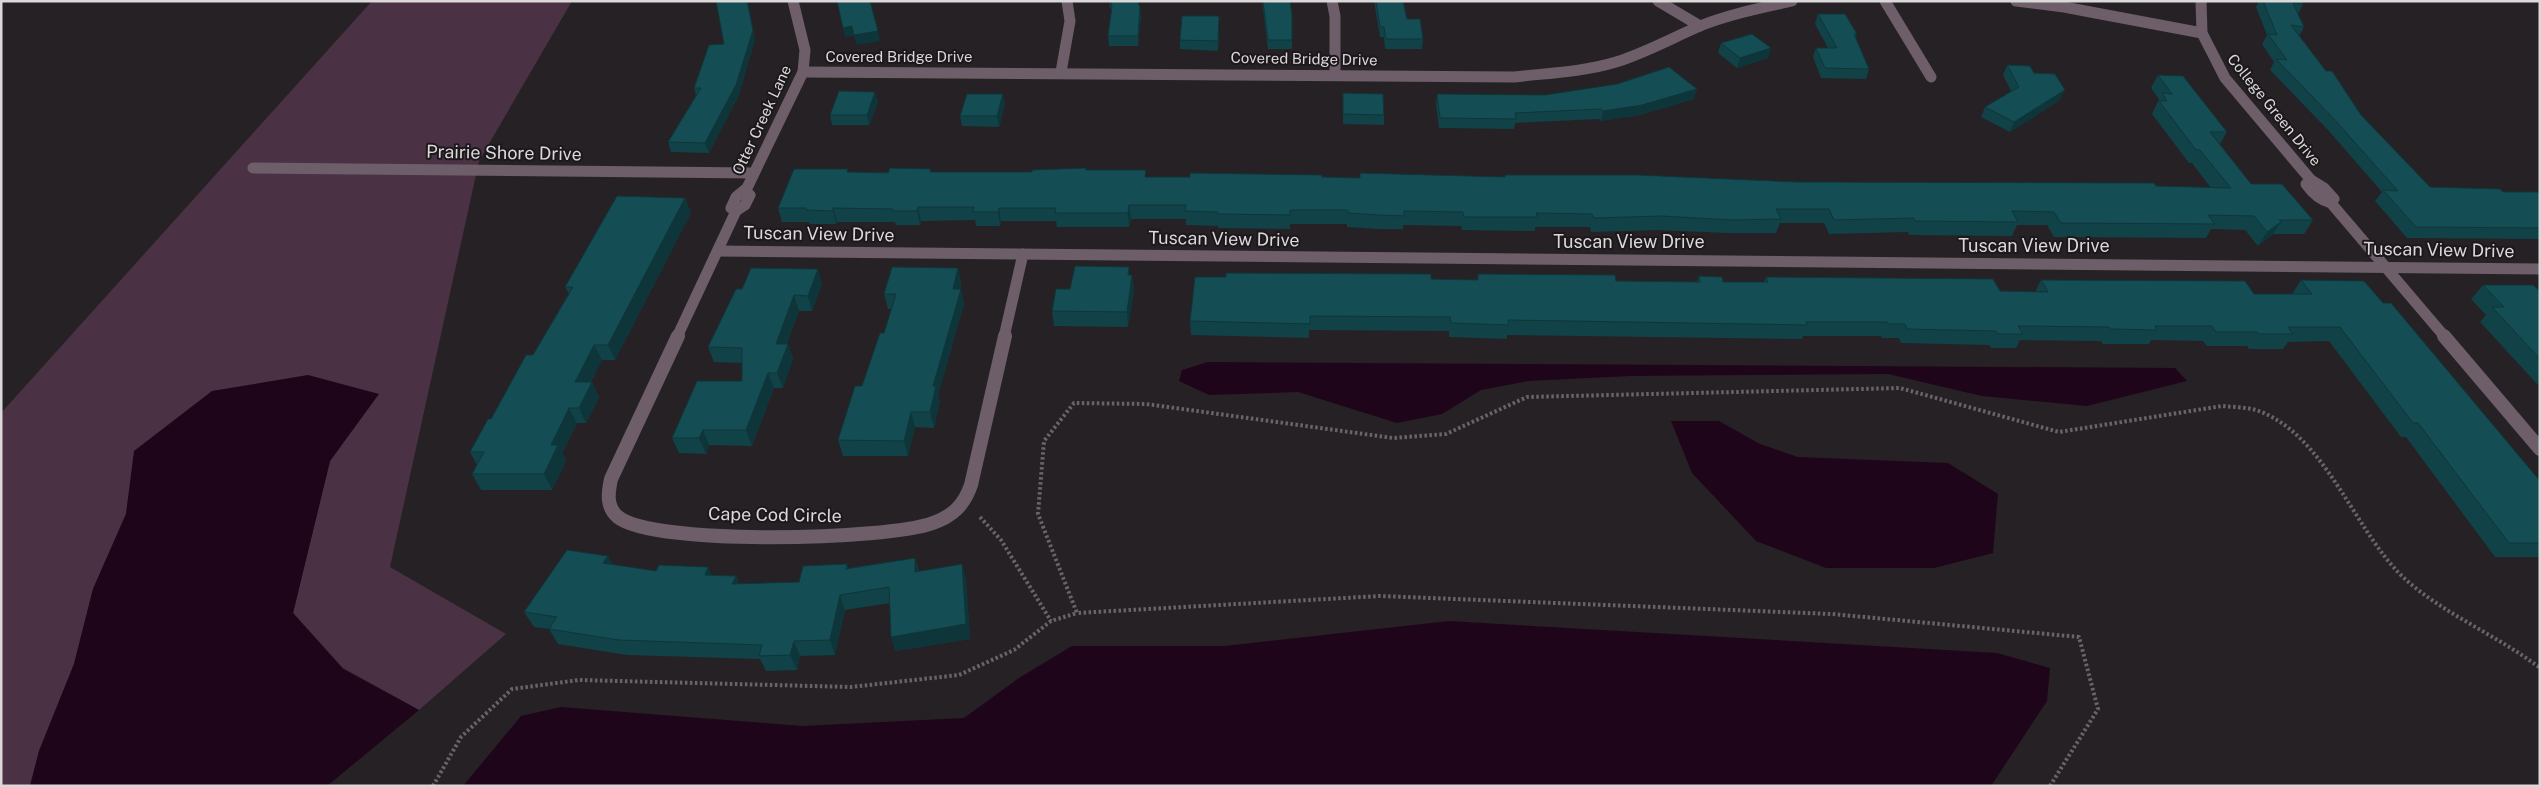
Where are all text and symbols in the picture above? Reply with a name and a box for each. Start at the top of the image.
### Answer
street label: Covered Bridge Drive [826,48,972,65]
street label: Covered Bridge Drive [1230,49,1378,68]
street label: College Green Drive [2224,50,2325,169]
street label: Otter Creek Lane [729,62,794,177]
street label: Prairie Shore Drive [426,141,582,164]
street label: Tuscan View Drive [743,222,895,245]
street label: Tuscan View Drive [1148,227,1300,250]
street label: Tuscan View Drive [1553,231,1705,252]
street label: Tuscan View Drive [1958,235,2110,256]
street label: Tuscan View Drive [2363,238,2515,261]
street label: Cape Cod Circle [708,503,842,526]

